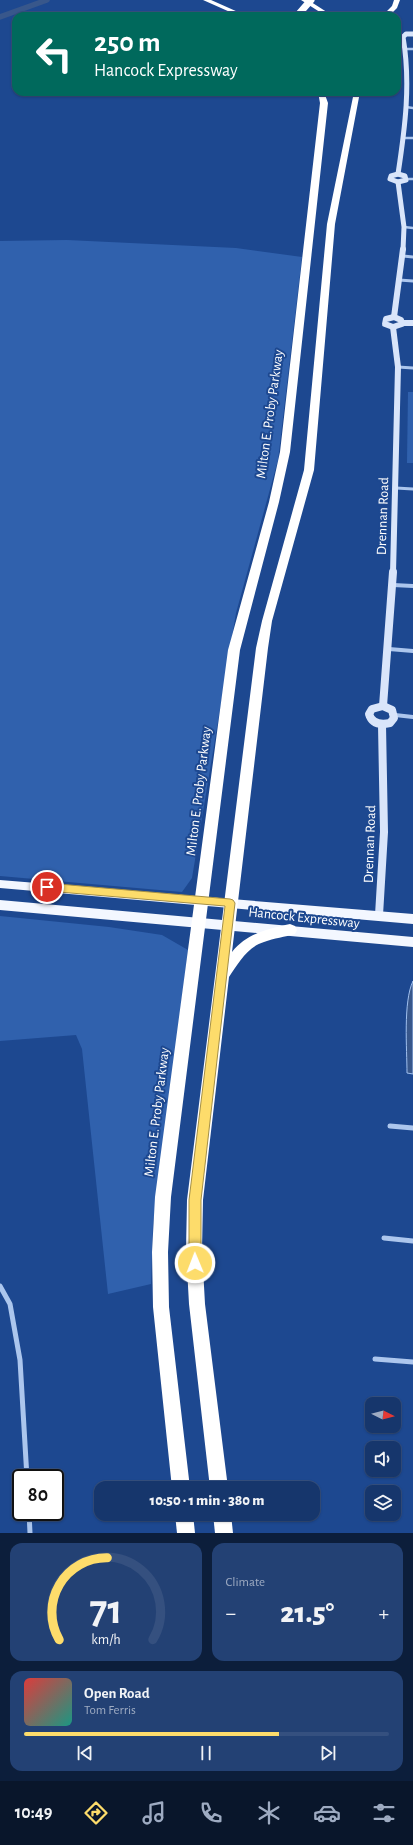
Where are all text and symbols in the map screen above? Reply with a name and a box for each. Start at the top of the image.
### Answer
icon: left [28,28,80,80]
text: 250 m [94,29,161,57]
text: Hancock Expressway [94,62,238,80]
street label: Milton E. Proby Parkway [254,349,286,480]
street label: Drennan Road [375,477,391,555]
street label: Milton E. Proby Parkway [184,726,214,857]
street label: Drennan Road [362,805,378,883]
pin [30,870,64,904]
icon: arrive [36,876,58,898]
street label: Hancock Expressway [248,905,360,931]
street label: Milton E. Proby Parkway [142,1047,172,1178]
position arrow [174,1242,216,1284]
north arrow [365,1397,401,1433]
map controls [365,1397,401,1521]
button: sound [365,1441,401,1477]
speed limit sign: 80 [12,1469,64,1521]
button: layers [365,1485,401,1521]
text: 10:50 · 1 min · 380 m [150,1493,264,1508]
text: Climate [226,1576,265,1589]
text: 71 [89,1590,122,1631]
text: 21.5° [280,1598,334,1628]
text: − [226,1602,236,1624]
text: + [378,1602,389,1624]
text: km/h [91,1633,120,1647]
text: Open Road [84,1686,150,1701]
text: Tom Ferris [84,1704,136,1717]
icon: previous [74,1742,96,1764]
icon: pause [195,1742,217,1764]
icon: next [317,1742,339,1764]
icon: directions [82,1799,110,1827]
icon: music [140,1799,168,1827]
icon: phone [197,1799,225,1827]
icon: climate [255,1799,283,1827]
icon: car [313,1799,341,1827]
icon: filters [370,1799,398,1827]
text: 10:49 [15,1804,53,1822]

